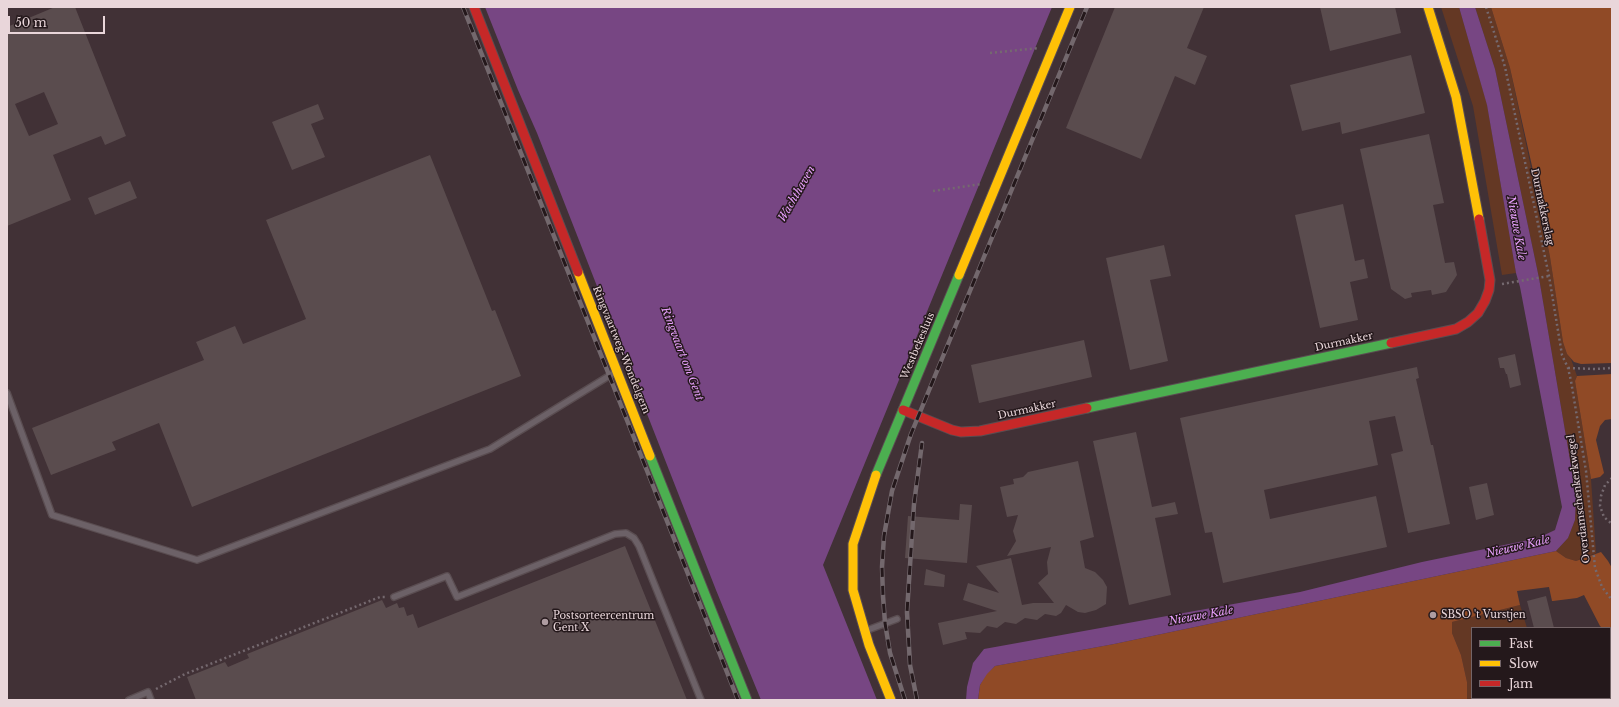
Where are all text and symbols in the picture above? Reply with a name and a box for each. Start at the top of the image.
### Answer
scale bar [10,8,107,34]
text: 50 m [15,15,47,30]
water label: Wachthaven [776,164,818,224]
street label: Durmakkerslag [1528,167,1556,247]
water label: Nieuwe Kale [1504,195,1528,261]
street label: Ringvaartweg-Wondelgem [590,284,652,416]
water label: Ringvaart om Gent [658,305,706,403]
street label: Westbekesluis [899,311,937,381]
street label: Durmakker [1314,330,1374,354]
street label: Durmakker [997,398,1057,422]
street label: Overdamschenkerkwegel [1565,434,1593,564]
water label: Nieuwe Kale [1485,533,1551,561]
water label: Nieuwe Kale [1168,604,1234,628]
place label: SBSO 't Vurstjen [1441,609,1526,621]
place label: Postsorteercentrum Gent X [553,610,654,634]
marker: SBSO 't Vurstjen [1428,610,1438,620]
marker: Postsorteercentrum Gent X [540,617,550,627]
legend [1471,627,1611,699]
text: Fast [1509,636,1533,651]
text: Slow [1509,656,1538,671]
text: Jam [1509,676,1533,691]

